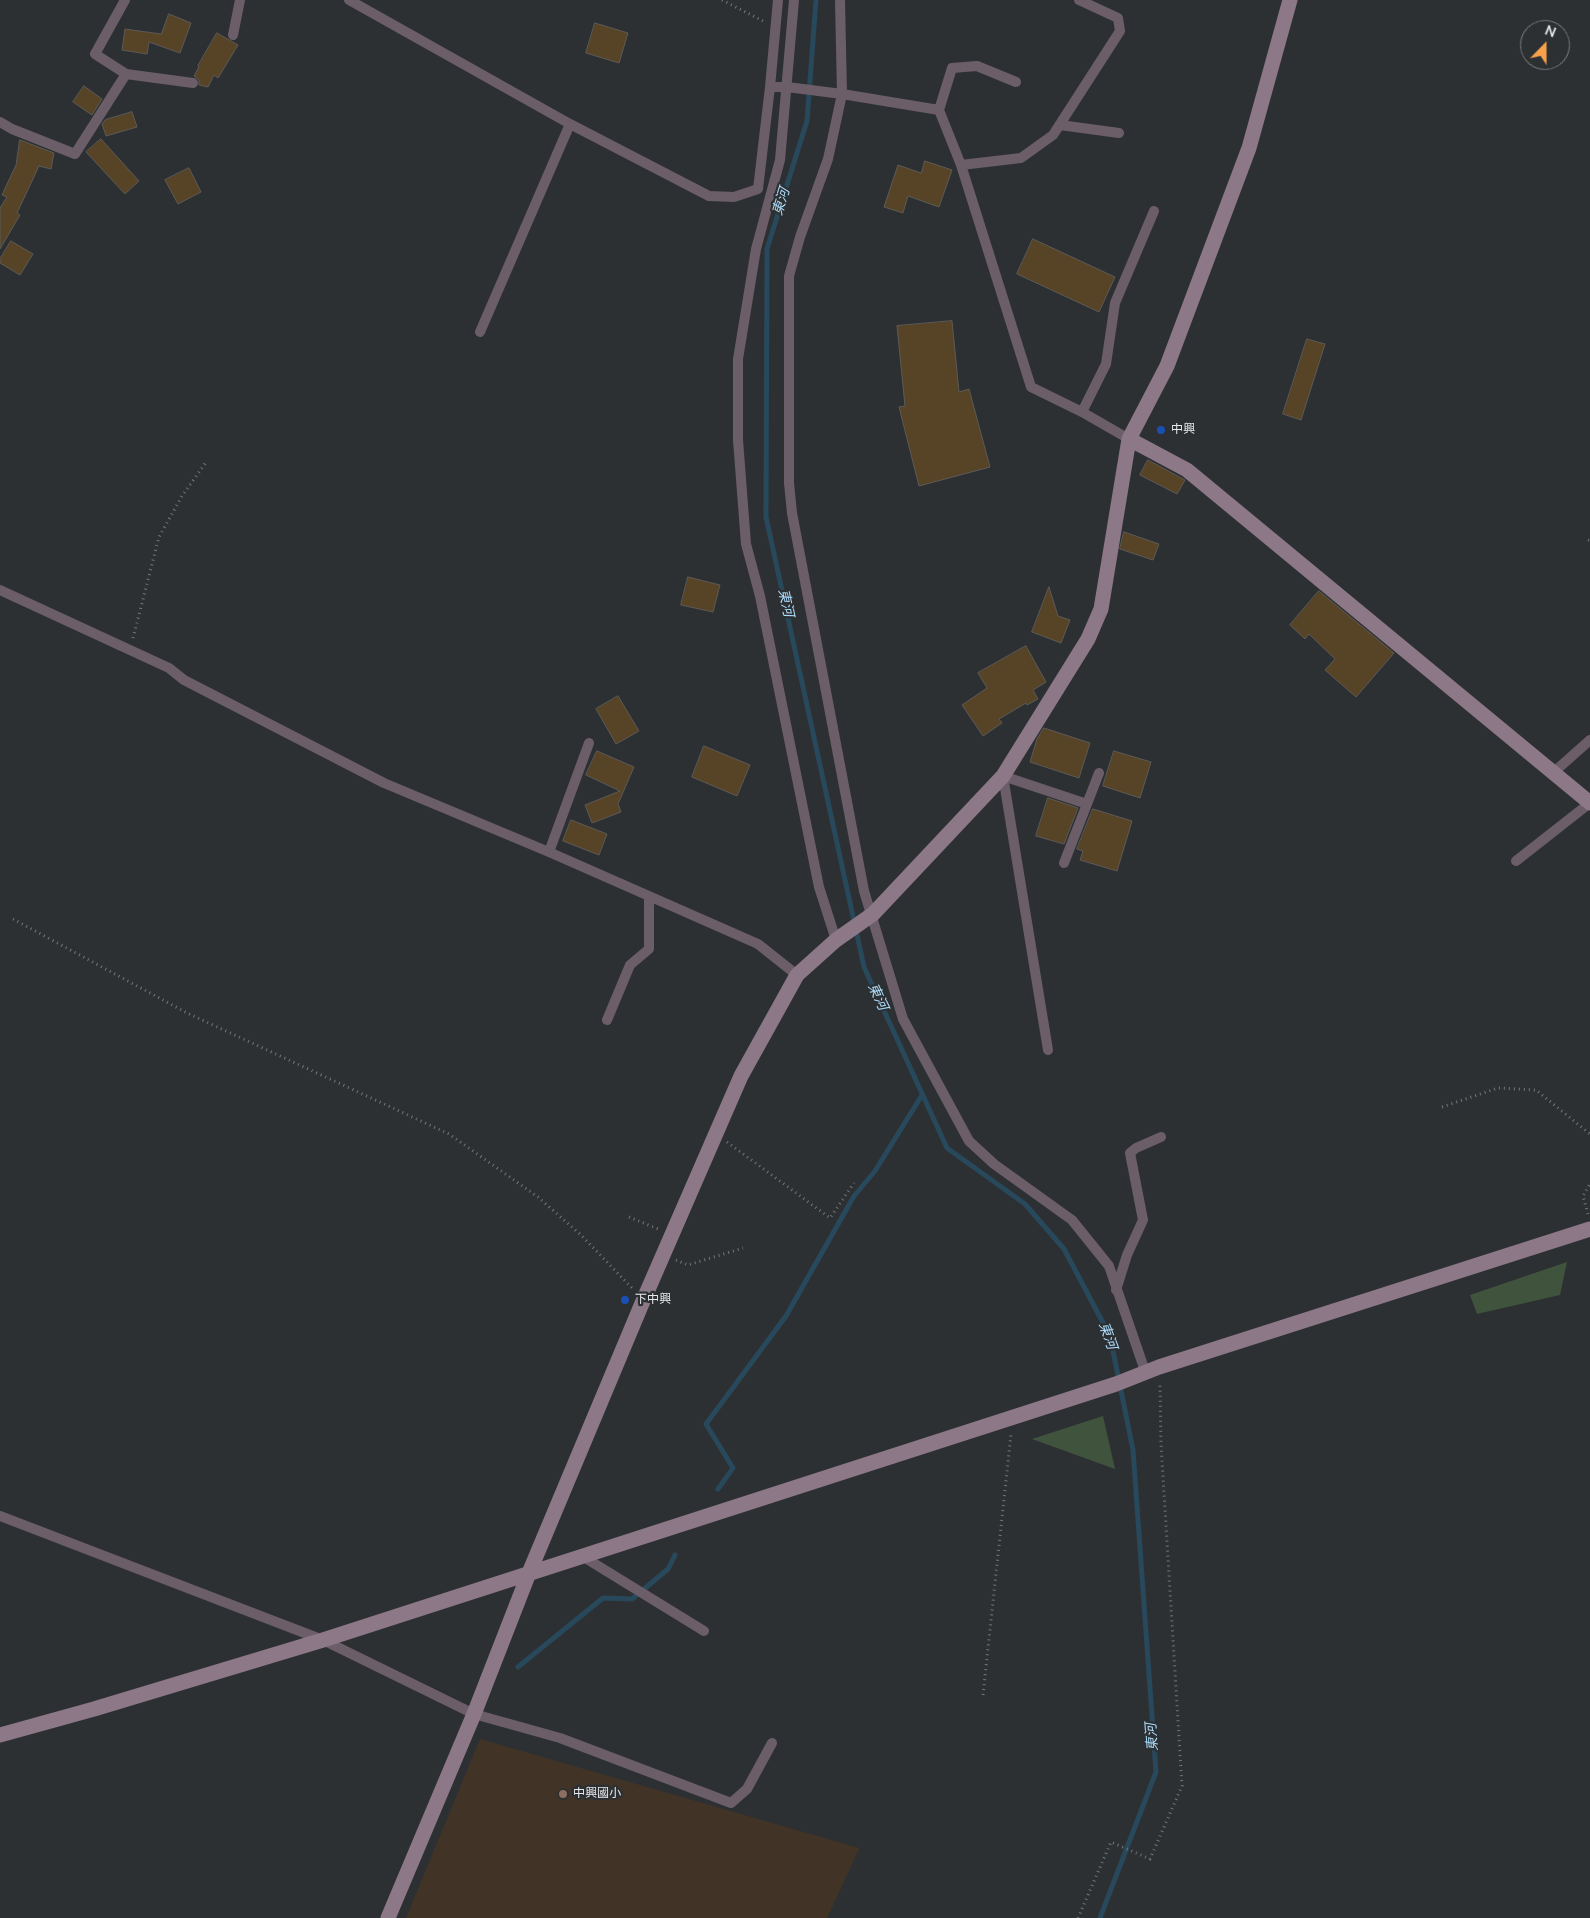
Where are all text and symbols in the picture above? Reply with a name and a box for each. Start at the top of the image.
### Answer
north arrow [1520,20,1570,70]
text: N [1542,21,1559,42]
water label: 東河 [770,186,794,218]
place label: 中興 [1171,423,1195,437]
marker: 中興 [1155,424,1167,436]
water label: 東河 [774,588,796,618]
water label: 東河 [863,981,891,1013]
place label: 下中興 [635,1293,671,1307]
marker: 下中興 [619,1294,631,1306]
water label: 東河 [1094,1320,1120,1352]
water label: 東河 [1144,1722,1162,1752]
place label: 中興國小 [573,1787,621,1801]
marker: 中興國小 [557,1788,569,1800]

